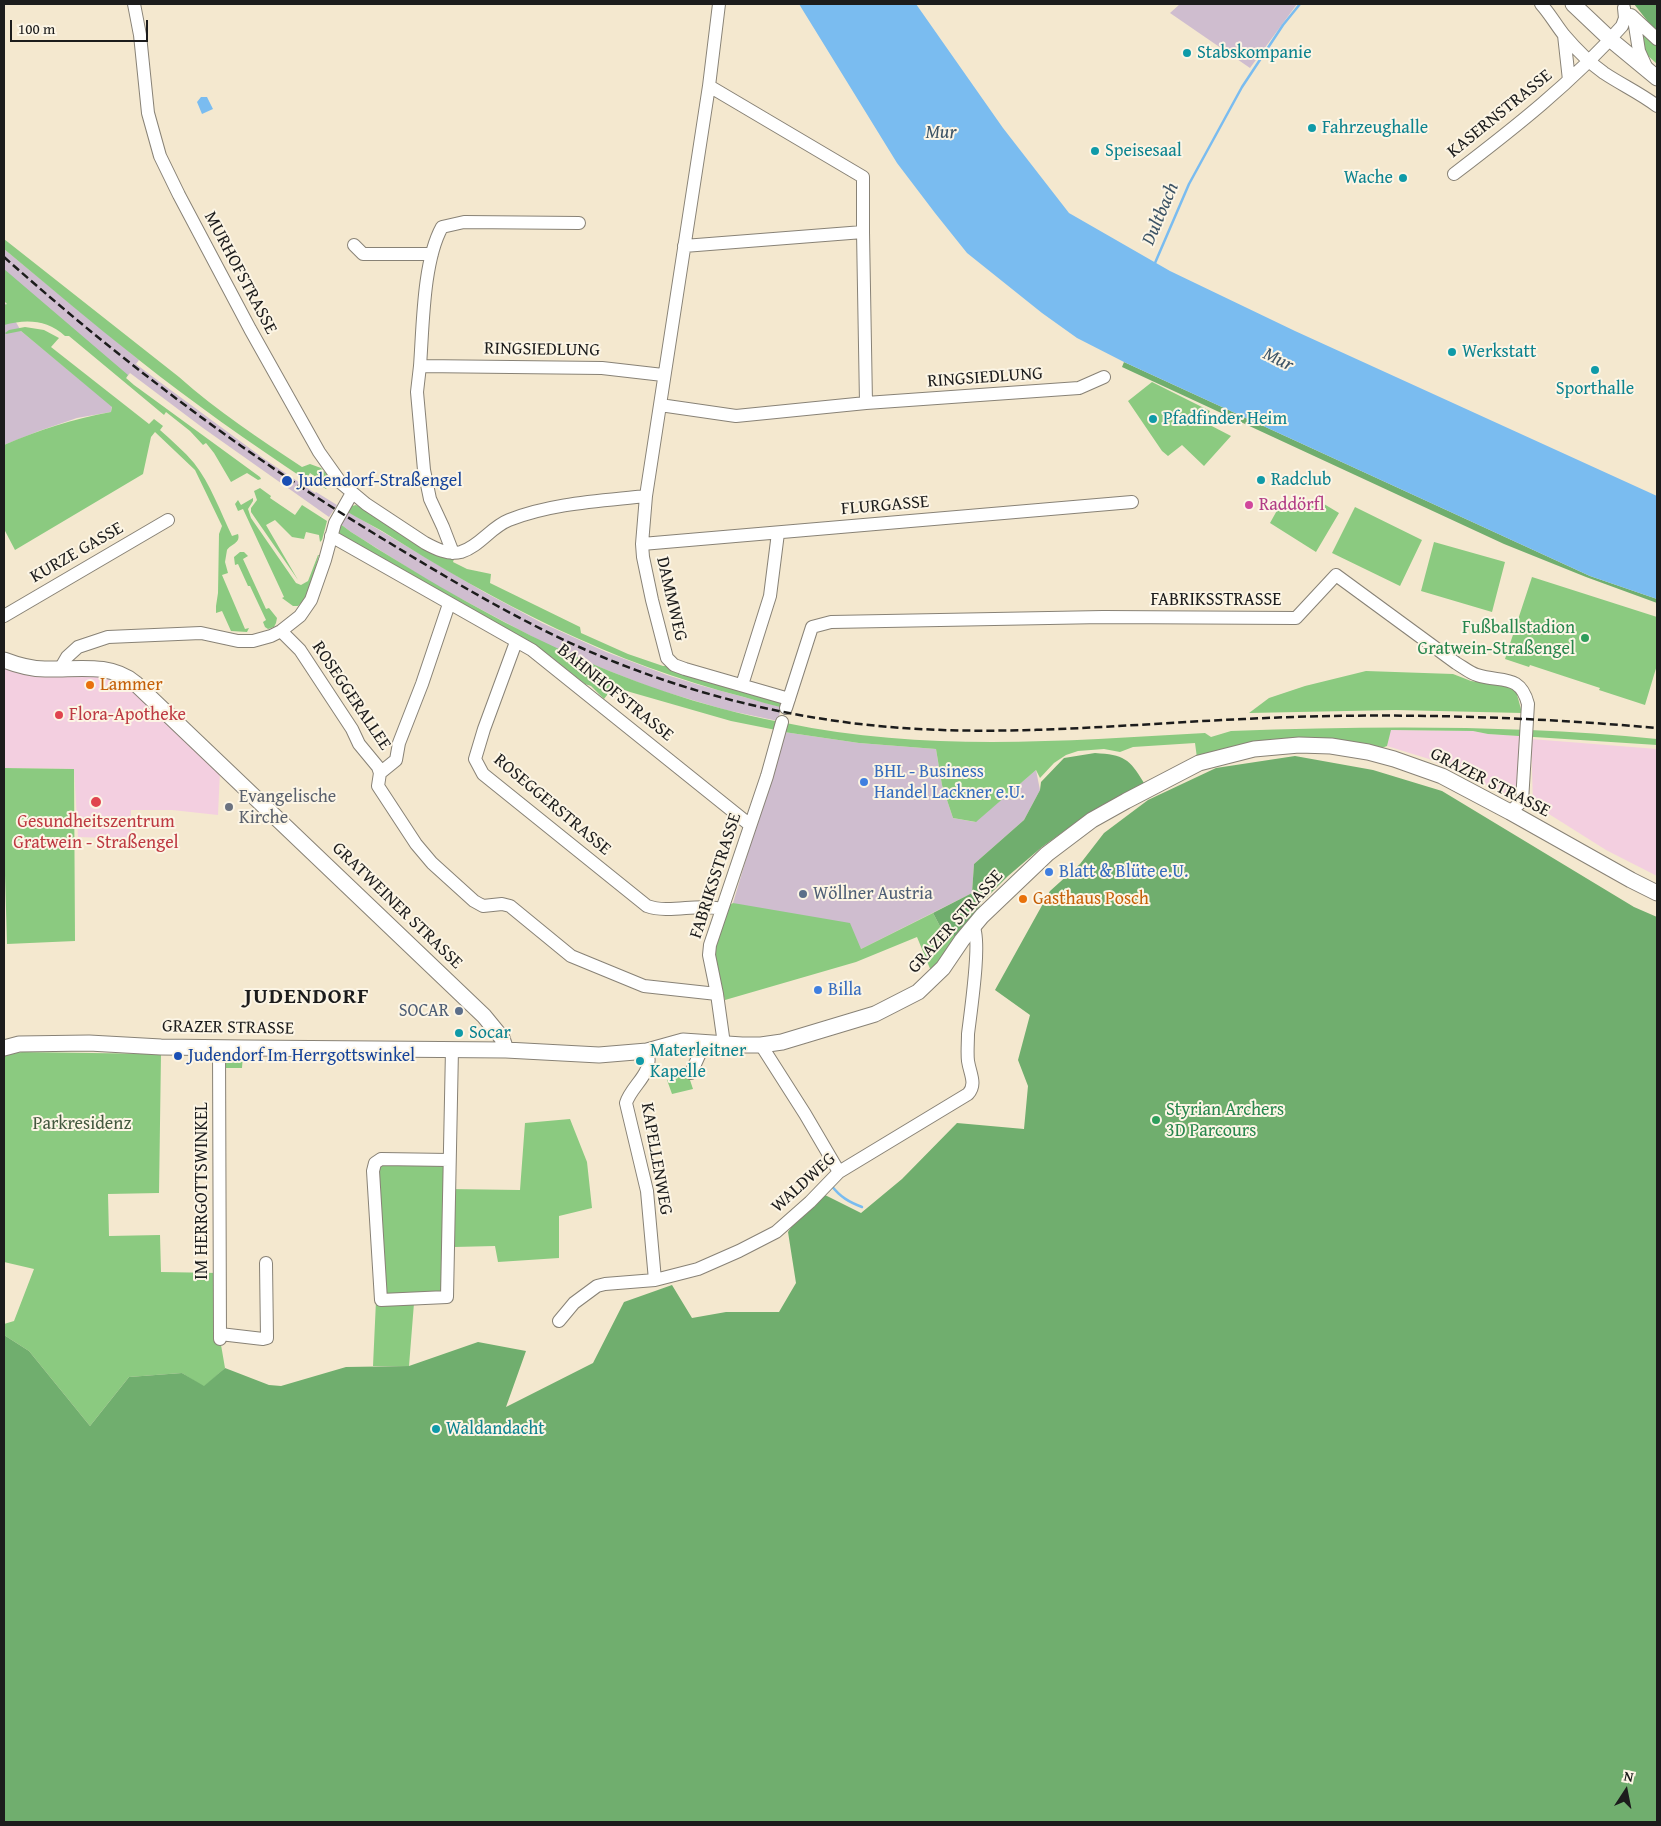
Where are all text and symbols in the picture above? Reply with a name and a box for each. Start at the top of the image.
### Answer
scale bar [12,10,150,42]
text: 100 m [18,18,55,39]
place label: Stabskompanie [1197,42,1312,64]
marker: Stabskompanie [1181,47,1193,59]
street label: KASERNSTRASSE [1443,65,1557,163]
place label: Fahrzeughalle [1322,117,1428,139]
water label: Mur [925,122,957,144]
marker: Fahrzeughalle [1306,122,1318,134]
place label: Speisesaal [1105,140,1182,162]
marker: Speisesaal [1089,145,1101,157]
place label: Wache [1344,167,1393,189]
marker: Wache [1397,172,1409,184]
water label: Dultbach [1138,179,1184,249]
street label: MURHOFSTRASSE [199,208,281,338]
street label: RINGSIEDLUNG [484,338,600,362]
place label: Werkstatt [1462,341,1536,363]
water label: Mur [1259,343,1297,377]
marker: Werkstatt [1446,346,1458,358]
street label: RINGSIEDLUNG [927,363,1043,393]
marker: Sporthalle [1589,364,1601,376]
place label: Sporthalle [1556,378,1634,400]
place label: Pfadfinder Heim [1163,408,1287,430]
marker: Pfadfinder Heim [1147,413,1159,425]
place label: Radclub [1271,469,1331,491]
place label: Judendorf-Straßengel [298,470,462,492]
marker: Judendorf-Straßengel [280,474,294,488]
marker: Radclub [1255,474,1267,486]
street label: FLURGASSE [840,491,930,521]
place label: Raddörfl [1259,494,1325,516]
marker: Raddörfl [1243,499,1255,511]
street label: KURZE GASSE [27,518,127,588]
street label: DAMMWEG [651,555,691,643]
street label: FABRIKSSTRASSE [1151,589,1281,611]
place label: Fußballstadion Gratwein-Straßengel [1418,617,1575,660]
marker: Fußballstadion Gratwein-Straßengel [1579,632,1591,644]
street label: ROSEGGERALLEE [307,638,395,754]
street label: BAHNHOFSTRASSE [553,640,677,746]
place label: Lammer [100,674,163,696]
marker: Lammer [84,679,96,691]
place label: Flora-Apotheke [69,704,186,726]
marker: Flora-Apotheke [53,709,65,721]
street label: GRAZER STRASSE [1426,743,1554,823]
street label: ROSEGGERSTRASSE [489,750,615,860]
place label: BHL - Business Handel Lackner e.U. [874,761,1025,804]
marker: BHL - Business Handel Lackner e.U. [858,776,870,788]
place label: Evangelische Kirche [239,786,336,829]
marker: Gesundheitszentrum Gratwein - Straßengel [89,795,103,809]
marker: Evangelische Kirche [223,801,235,813]
street label: FABRIKSSTRASSE [686,810,746,942]
place label: Gesundheitszentrum Gratwein - Straßengel [13,811,179,854]
street label: GRATWEINER STRASSE [327,838,467,974]
place label: Blatt & Blüte e.U. [1059,861,1188,883]
street label: GRAZER STRASSE [904,866,1008,978]
marker: Blatt & Blüte e.U. [1043,866,1055,878]
place label: Wöllner Austria [813,883,933,905]
marker: Wöllner Austria [797,888,809,900]
place label: Gasthaus Posch [1033,888,1149,910]
marker: Gasthaus Posch [1017,893,1029,905]
place label: Billa [828,979,862,1001]
district label: JUDENDORF [243,984,371,1010]
marker: Billa [812,984,824,996]
place label: SOCAR [399,1000,449,1022]
marker: SOCAR [453,1005,465,1017]
street label: GRAZER STRASSE [162,1016,294,1040]
place label: Socar [469,1022,511,1044]
marker: Socar [453,1027,465,1039]
place label: Materleitner Kapelle [650,1040,746,1082]
place label: Judendorf Im Herrgottswinkel [188,1045,415,1067]
marker: Judendorf Im Herrgottswinkel [172,1050,184,1062]
marker: Materleitner Kapelle [634,1055,646,1067]
place label: Styrian Archers 3D Parcours [1166,1099,1284,1142]
street label: KAPELLENWEG [635,1101,677,1217]
street label: IM HERRGOTTSWINKEL [191,1102,213,1280]
park label: Parkresidenz [33,1113,131,1135]
marker: Styrian Archers 3D Parcours [1150,1114,1162,1126]
street label: WALDWEG [767,1148,841,1218]
place label: Waldandacht [446,1418,545,1440]
marker: Waldandacht [430,1423,442,1435]
north arrow [1601,1766,1651,1816]
text: N [1622,1766,1635,1787]

